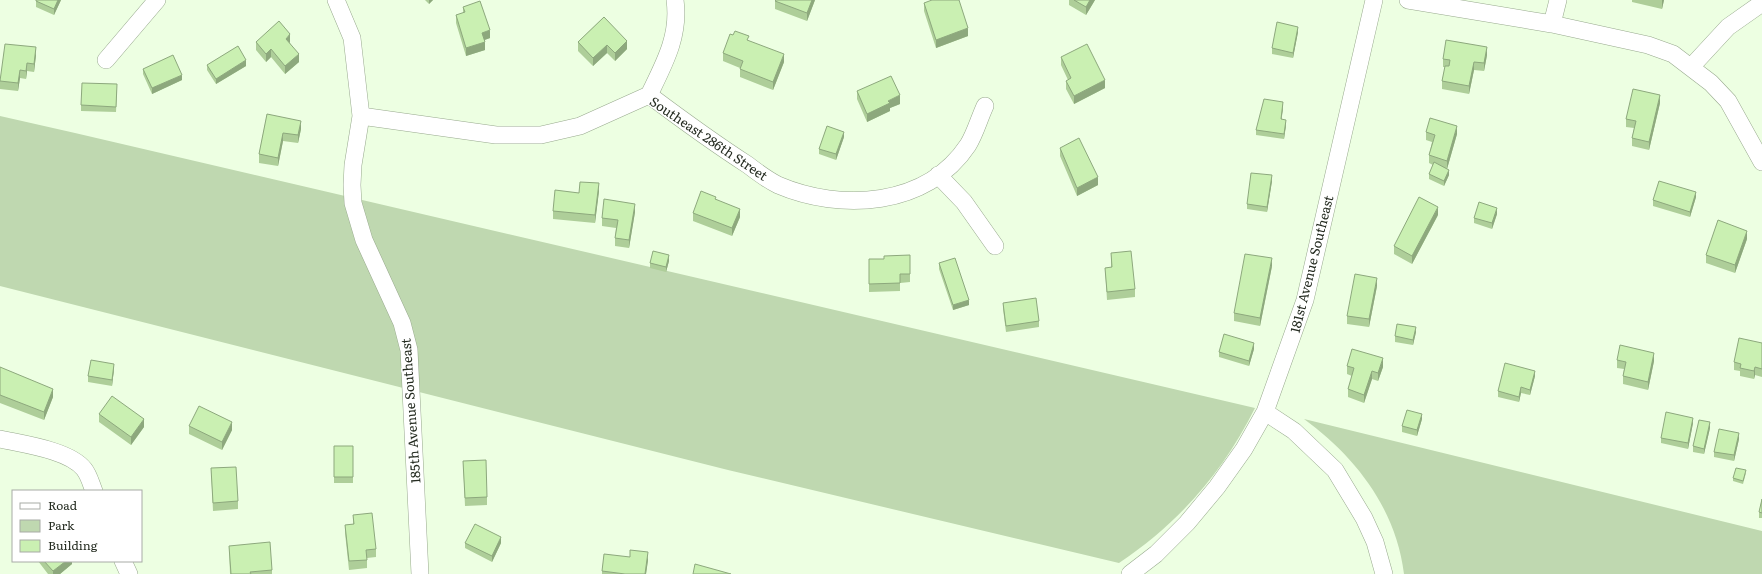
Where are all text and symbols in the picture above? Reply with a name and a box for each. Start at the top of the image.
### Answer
street label: Southeast 286th Street [646,91,772,185]
street label: 181st Avenue Southeast [1285,192,1337,335]
street label: 185th Avenue Southeast [395,337,425,484]
legend [12,490,142,562]
text: Road [48,496,78,514]
text: Park [48,516,75,534]
text: Building [48,536,98,554]

